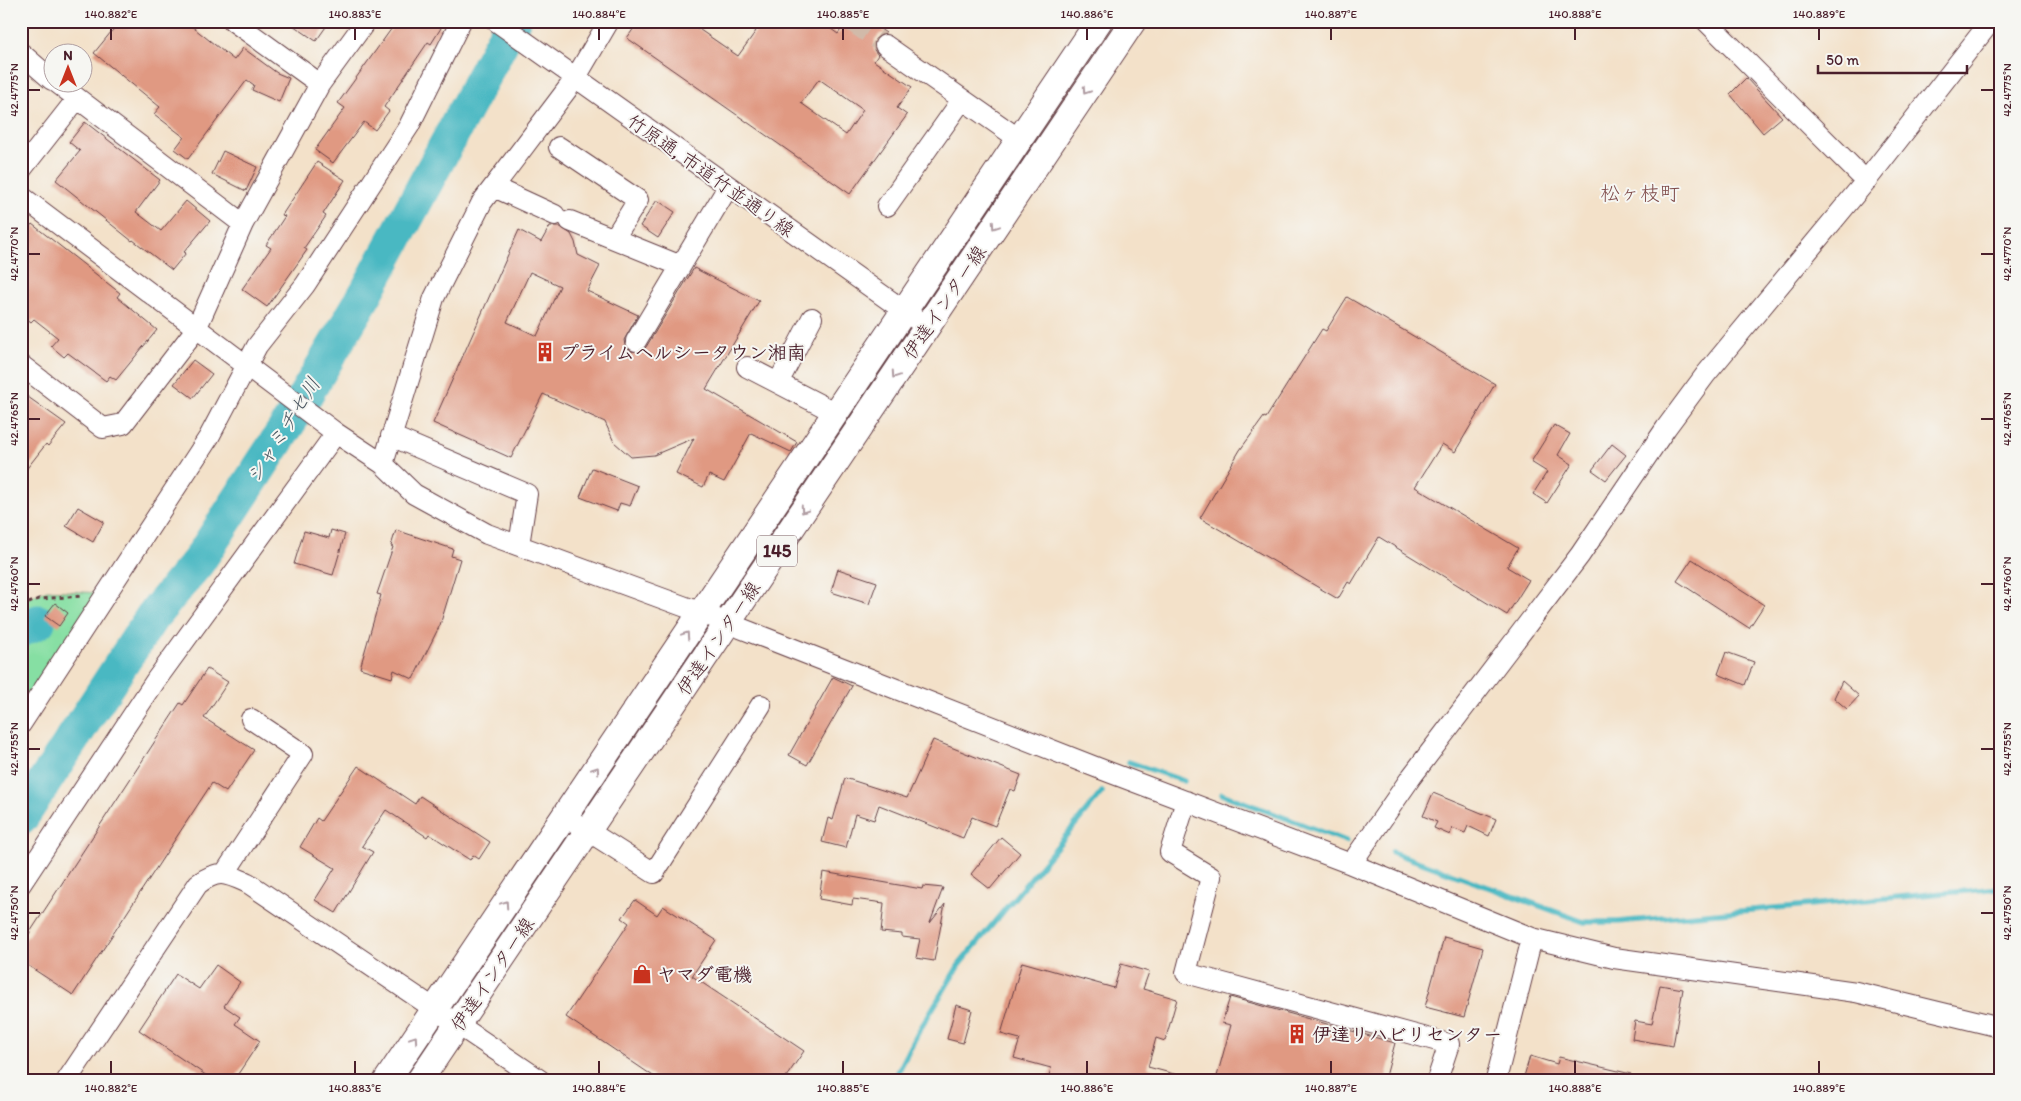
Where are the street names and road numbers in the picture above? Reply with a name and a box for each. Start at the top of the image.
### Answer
street label: 竹原通, 市道竹並通り線 [623,109,799,242]
street label: 伊達インター線 [898,241,991,364]
road number: 145 [757,536,797,566]
street label: 伊達インター線 [672,577,765,700]
street label: 伊達インター線 [446,913,539,1036]

